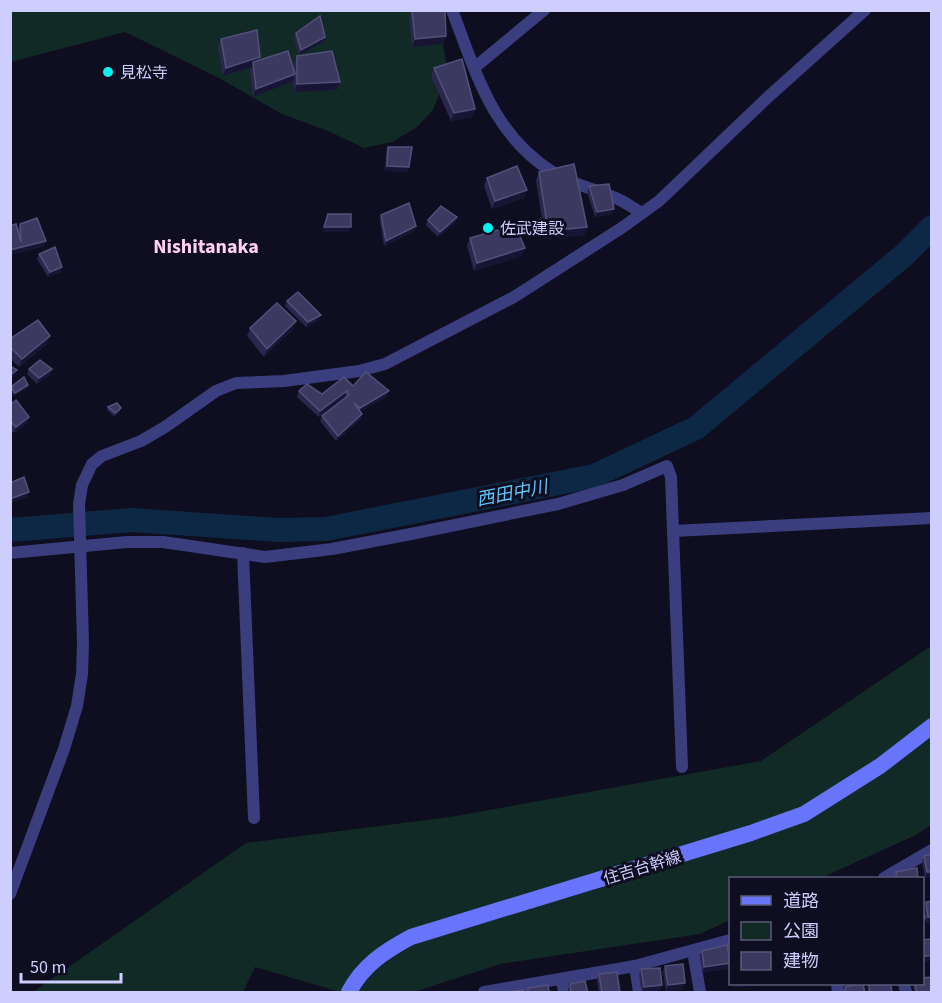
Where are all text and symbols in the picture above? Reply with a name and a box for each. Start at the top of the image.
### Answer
place label: 見松寺 [120,62,168,84]
marker: 見松寺 [101,65,115,79]
place label: 佐武建設 [500,218,564,240]
marker: 佐武建設 [481,221,495,235]
district label: Nishitanaka [153,233,259,261]
water label: 西田中川 [474,474,552,513]
street label: 住吉台幹線 [601,846,684,890]
legend [729,877,924,985]
text: 道路 [783,889,819,914]
text: 公園 [783,919,819,944]
scale bar [21,946,122,984]
text: 建物 [783,949,819,974]
text: 50 m [30,955,66,980]

